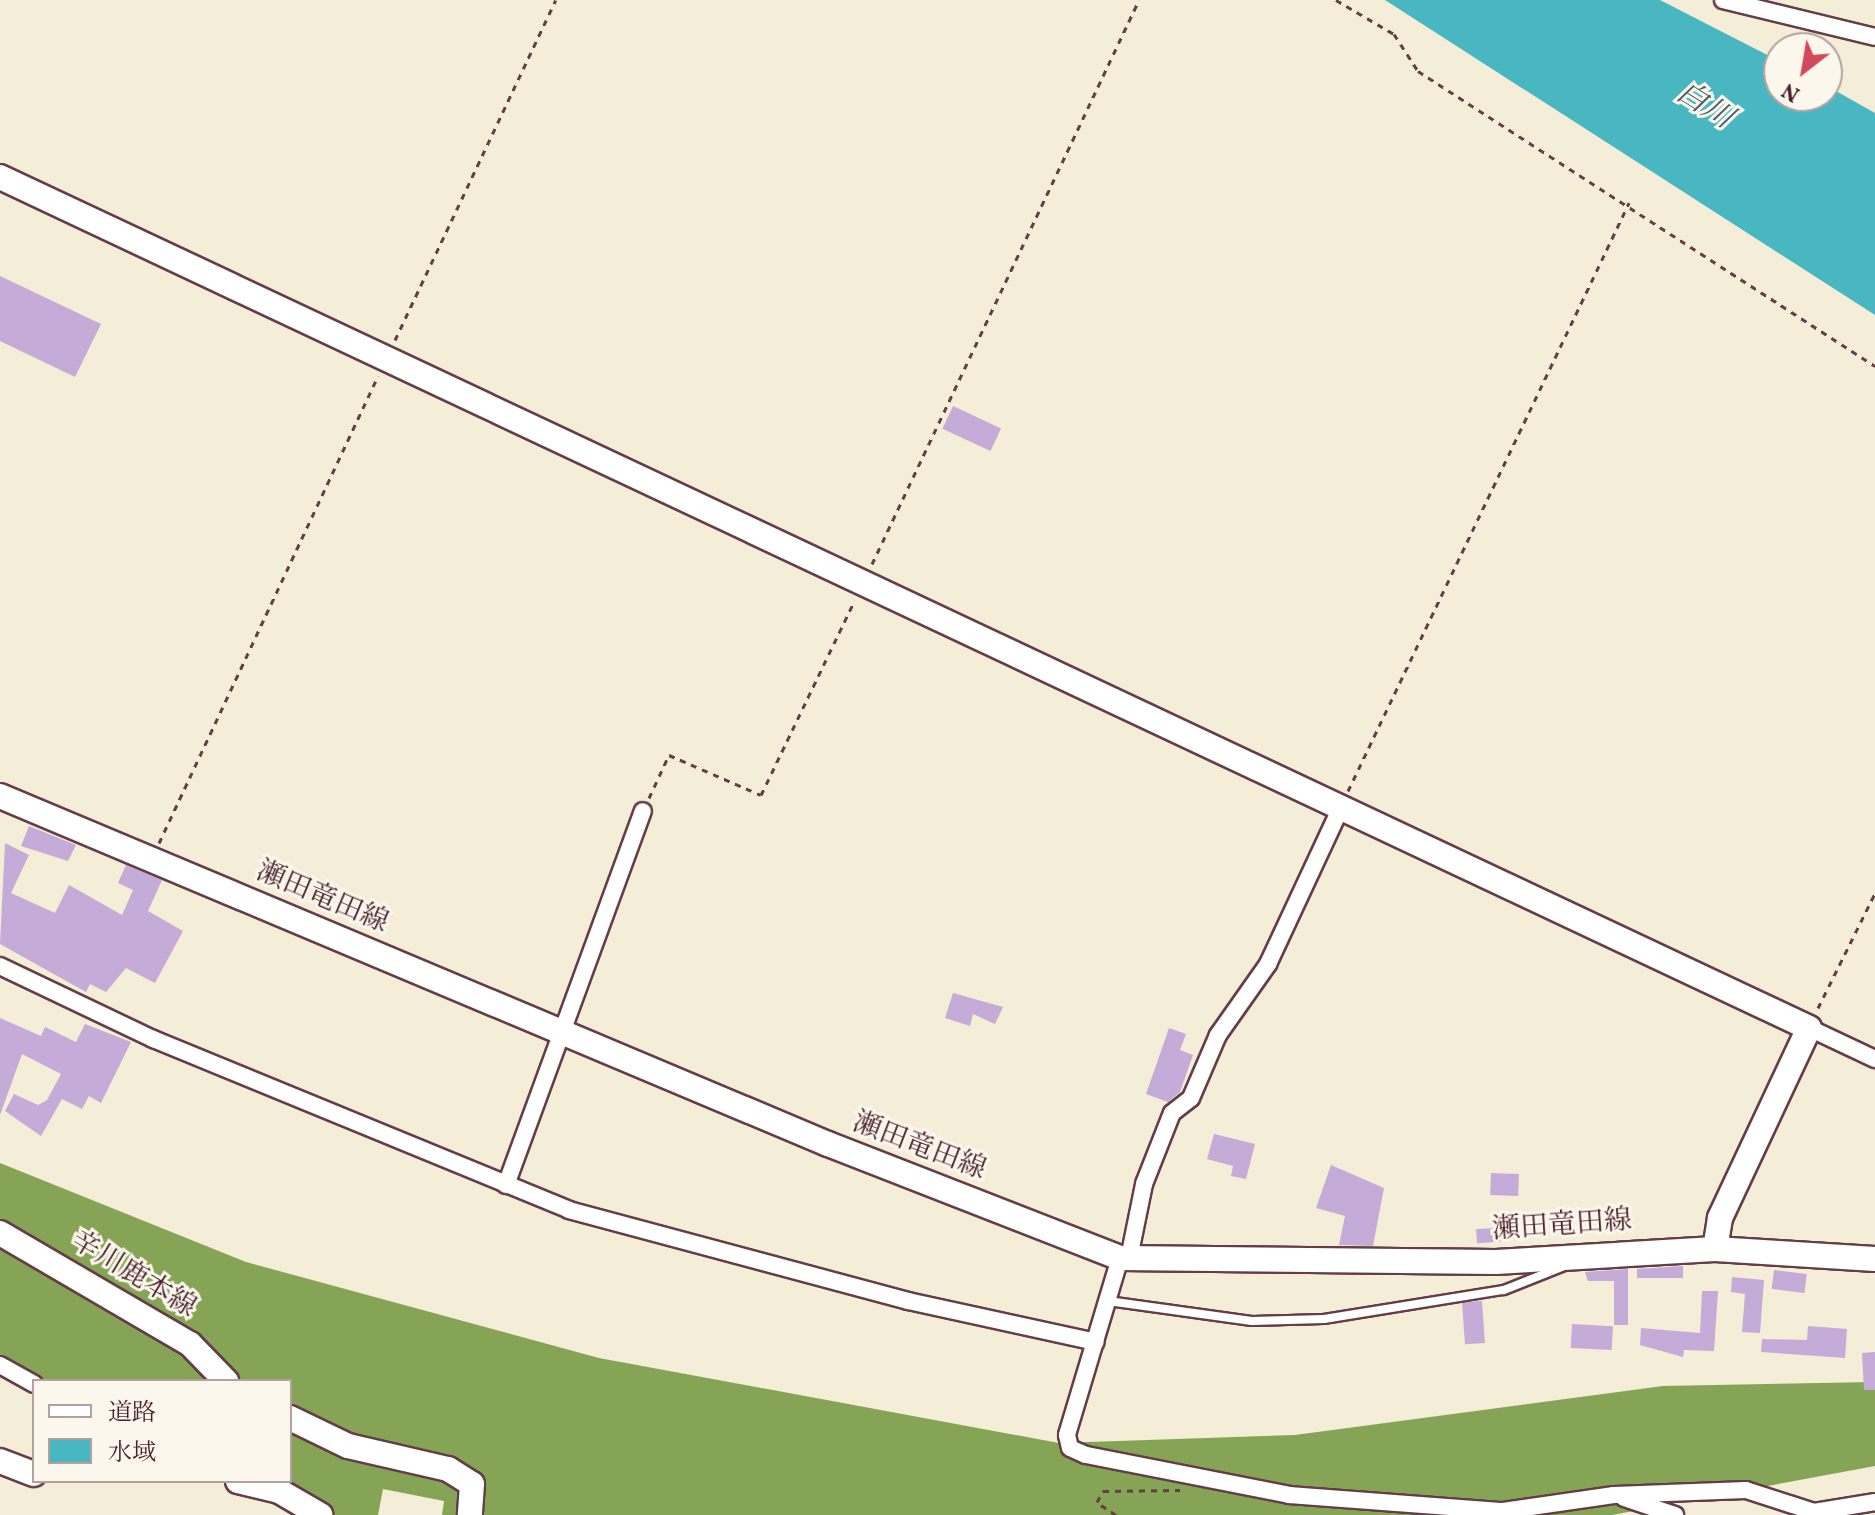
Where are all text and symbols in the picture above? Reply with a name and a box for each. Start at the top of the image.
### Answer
north arrow [1763,32,1843,112]
text: N [1777,74,1806,109]
water label: 白川 [1669,75,1739,137]
street label: 瀬田竜田線 [251,855,393,941]
street label: 瀬田竜田線 [848,1106,990,1188]
street label: 瀬田竜田線 [1491,1204,1633,1248]
street label: 辛川鹿本線 [64,1225,202,1325]
legend [32,1379,292,1483]
text: 道路 [108,1397,156,1431]
text: 水域 [108,1437,156,1471]

